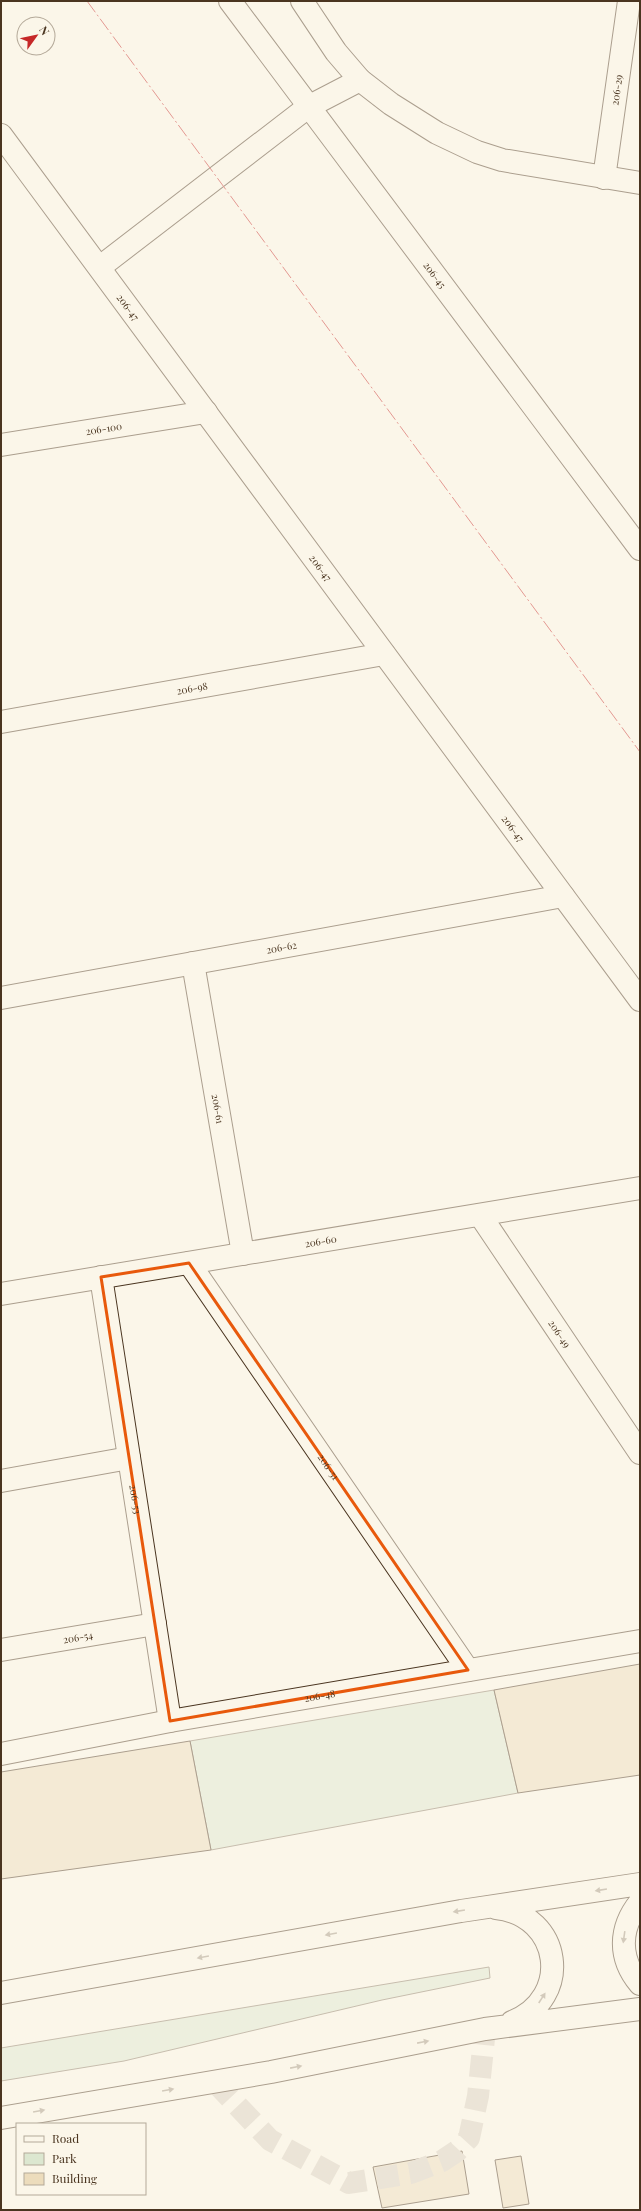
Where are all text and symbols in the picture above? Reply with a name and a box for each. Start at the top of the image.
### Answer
north arrow [16,16,56,56]
text: N [36,23,53,38]
street label: 206-29 [607,74,626,106]
street label: 206-45 [420,259,449,291]
street label: 206-47 [114,291,143,323]
street label: 206-100 [84,419,123,438]
street label: 206-47 [306,552,335,584]
street label: 206-98 [175,678,209,698]
street label: 206-47 [499,812,528,844]
street label: 206-62 [265,937,298,957]
street label: 206-61 [209,1093,228,1125]
street label: 206-60 [304,1231,338,1251]
street label: 206-49 [545,1317,574,1350]
street label: 206-51 [315,1451,343,1483]
street label: 206-53 [126,1484,145,1516]
street label: 206-54 [62,1628,94,1646]
street label: 206-48 [303,1686,336,1705]
one-way arrow [595,1887,608,1893]
one-way arrow [453,1909,465,1915]
one-way arrow [621,1930,627,1943]
one-way arrow [325,1931,337,1937]
one-way arrow [197,1954,209,1960]
one-way arrow [539,1992,546,2004]
one-way arrow [417,2038,429,2044]
one-way arrow [290,2064,302,2070]
one-way arrow [162,2086,174,2092]
one-way arrow [33,2108,46,2114]
legend [16,2123,146,2195]
text: Road [52,2130,79,2146]
text: Park [52,2150,77,2166]
text: Building [52,2170,98,2186]

